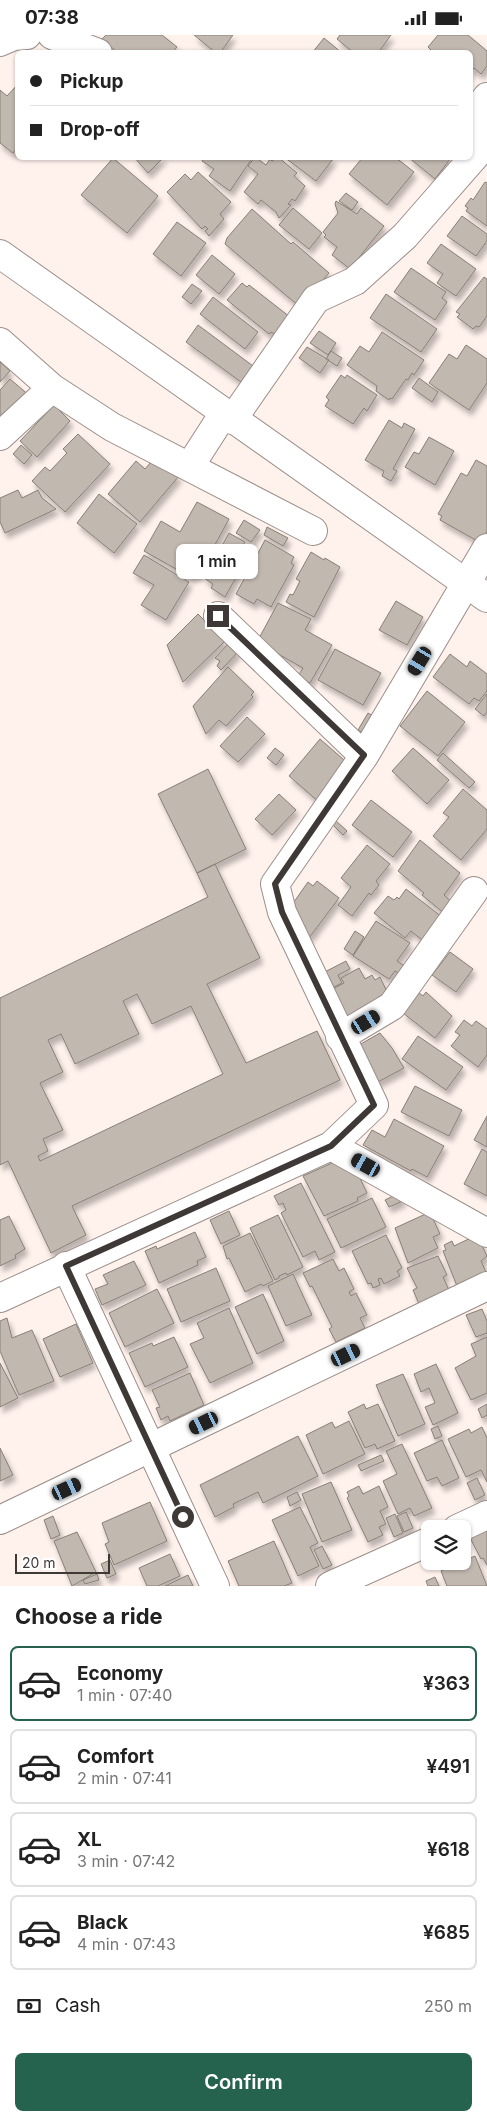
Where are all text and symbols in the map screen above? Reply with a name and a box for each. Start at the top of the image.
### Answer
text: 07:38 [25,6,79,29]
text: Pickup [60,70,123,93]
text: Drop-off [60,118,140,141]
callout: 1 min [177,543,259,579]
text: 1 min [197,551,237,571]
route end [207,605,229,627]
car [405,644,434,678]
car [349,1008,382,1036]
car [349,1151,382,1179]
car [329,1342,362,1368]
car [187,1410,220,1436]
car [50,1476,83,1502]
route start [172,1506,194,1528]
map controls [421,1520,471,1570]
button: layers [421,1520,471,1570]
scale bar [15,1551,110,1574]
text: 20 m [22,1554,56,1571]
text: Choose a ride [15,1603,163,1629]
icon: car [17,1661,62,1706]
text: Economy [77,1662,163,1685]
text: ¥363 [423,1672,470,1695]
text: 1 min · 07:40 [77,1685,172,1705]
icon: car [17,1744,62,1789]
text: Comfort [77,1745,154,1768]
text: ¥491 [426,1755,470,1778]
text: 2 min · 07:41 [77,1768,172,1788]
icon: car [17,1827,62,1872]
text: XL [77,1828,102,1851]
text: ¥618 [427,1838,470,1861]
text: 3 min · 07:42 [77,1851,175,1871]
icon: car [17,1910,62,1955]
text: Black [77,1911,128,1934]
text: ¥685 [423,1921,470,1944]
text: 4 min · 07:43 [77,1934,176,1954]
icon: cash [15,1992,43,2020]
text: Cash [55,1994,101,2017]
text: 250 m [424,1996,472,2016]
button: Confirm [15,2053,472,2111]

